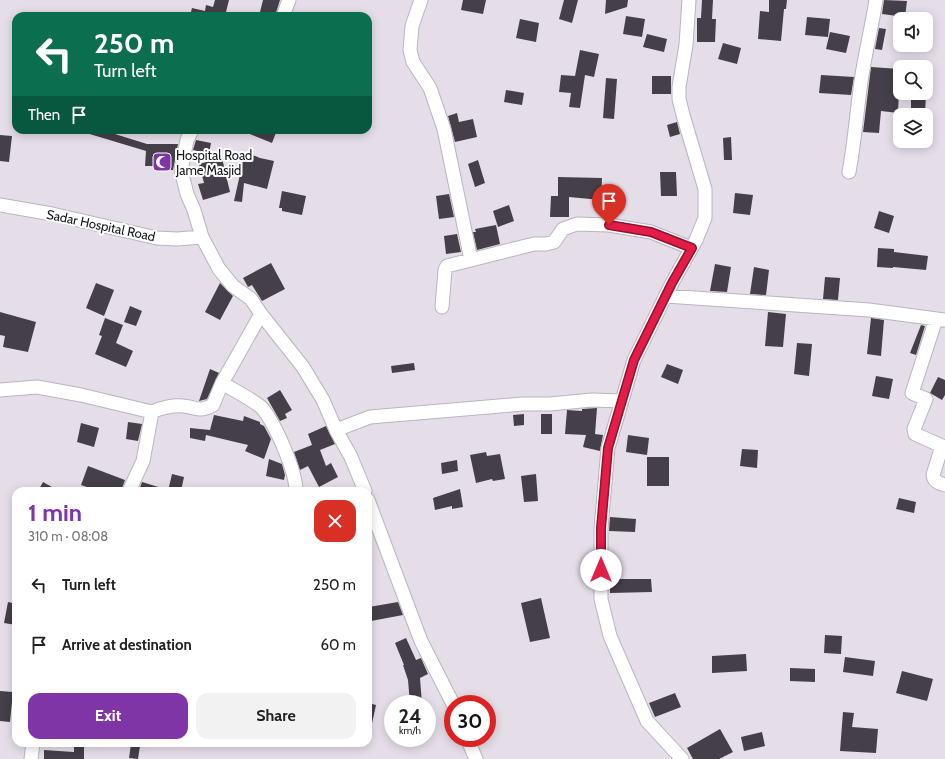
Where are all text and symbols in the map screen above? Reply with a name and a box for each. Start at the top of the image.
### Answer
map controls [893,12,933,148]
button: sound [893,12,933,52]
text: 250 m [94,26,174,60]
icon: left [28,28,80,80]
text: Turn left [94,60,157,82]
button: search [893,60,933,100]
icon: arrive [68,104,90,126]
text: Then [28,106,60,124]
button: layers [893,108,933,148]
place label: Hospital Road Jame Masjid [175,147,252,179]
mosque icon: Hospital Road Jame Masjid [151,151,173,173]
pin [592,184,626,225]
icon: arrive [598,190,620,212]
street label: Sadar Hospital Road [45,206,157,244]
text: 1 min [28,498,82,527]
button: close [314,500,356,542]
text: 310 m · 08:08 [28,528,108,544]
position arrow [580,549,622,591]
icon: left [28,574,50,596]
text: Turn left [62,576,116,594]
text: 250 m [313,576,356,594]
icon: arrive [28,634,50,656]
text: Arrive at destination [62,636,192,654]
text: 60 m [320,636,356,654]
button: Exit [28,693,188,739]
button: Share [196,693,356,739]
speed limit sign: 30 [444,695,496,747]
text: 24 [399,704,422,728]
text: km/h [399,724,421,737]

